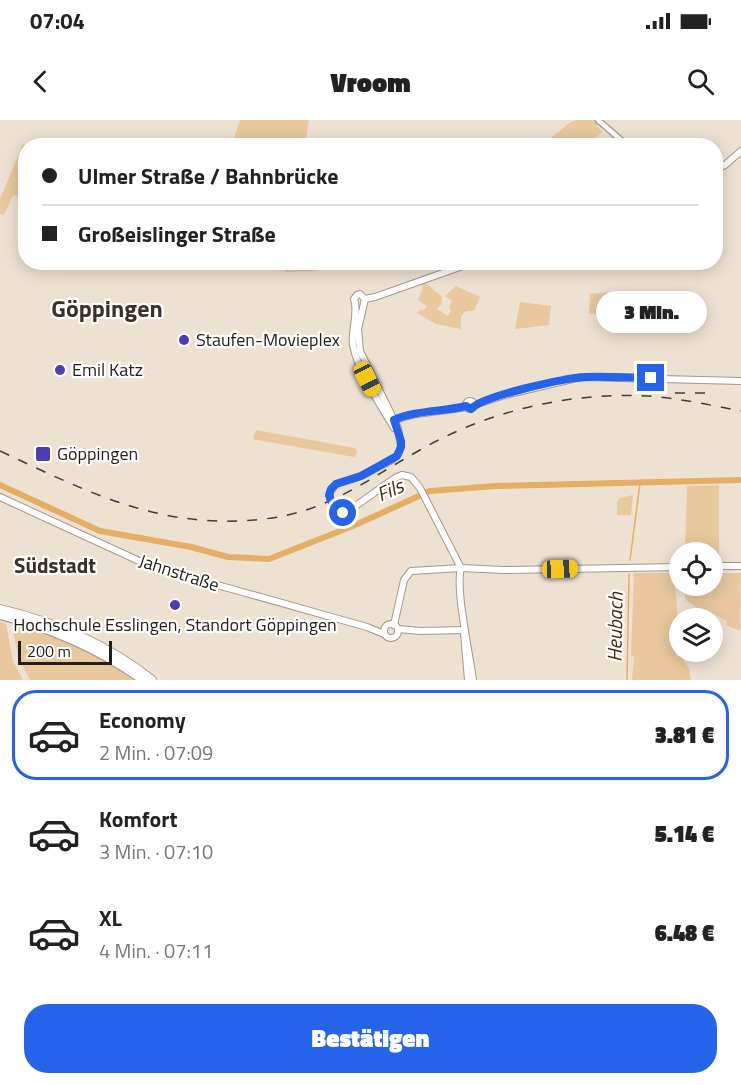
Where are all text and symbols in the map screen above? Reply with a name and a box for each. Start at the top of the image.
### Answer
text: 07:04 [30,4,85,38]
text: Vroom [331,61,410,102]
icon: back [24,65,57,98]
icon: search [684,65,717,98]
text: Ulmer Straße / Bahnbrücke [78,159,338,193]
text: Großeislinger Straße [78,217,276,251]
district label: Göppingen [51,290,163,326]
callout: 3 Min. [596,291,706,333]
text: 3 Min. [624,296,679,327]
place label: Staufen-Movieplex [196,326,340,353]
marker: Staufen-Movieplex [177,333,191,347]
place label: Emil Katz [72,356,143,383]
car [351,359,383,399]
marker: Emil Katz [53,363,67,377]
route end [637,364,664,391]
place label: Göppingen [57,440,138,467]
marker: Göppingen [34,445,52,463]
water label: Fils [371,470,409,509]
route start [329,499,356,526]
map controls [669,542,723,662]
button: locate [669,542,723,596]
street label: Jahnstraße [136,547,223,598]
district label: Südstadt [14,549,96,581]
car [542,559,578,579]
water label: Heubach [598,591,631,662]
marker: Hochschule Esslingen, Standort Göppingen [168,598,182,612]
button: layers [669,608,723,662]
place label: Hochschule Esslingen, Standort Göppingen [13,611,337,638]
scale bar [18,638,112,666]
text: 200 m [27,639,71,663]
text: Economy [99,703,186,737]
icon: car [27,708,81,762]
text: 3.81 € [655,718,714,752]
text: 2 Min. · 07:09 [99,737,213,768]
text: Komfort [99,802,178,836]
icon: car [27,807,81,861]
text: 5.14 € [655,817,714,851]
text: 3 Min. · 07:10 [99,836,213,867]
text: XL [99,901,122,935]
icon: car [27,906,81,960]
text: 6.48 € [655,916,714,950]
text: 4 Min. · 07:11 [99,935,213,966]
button: Bestätigen [24,1004,717,1073]

